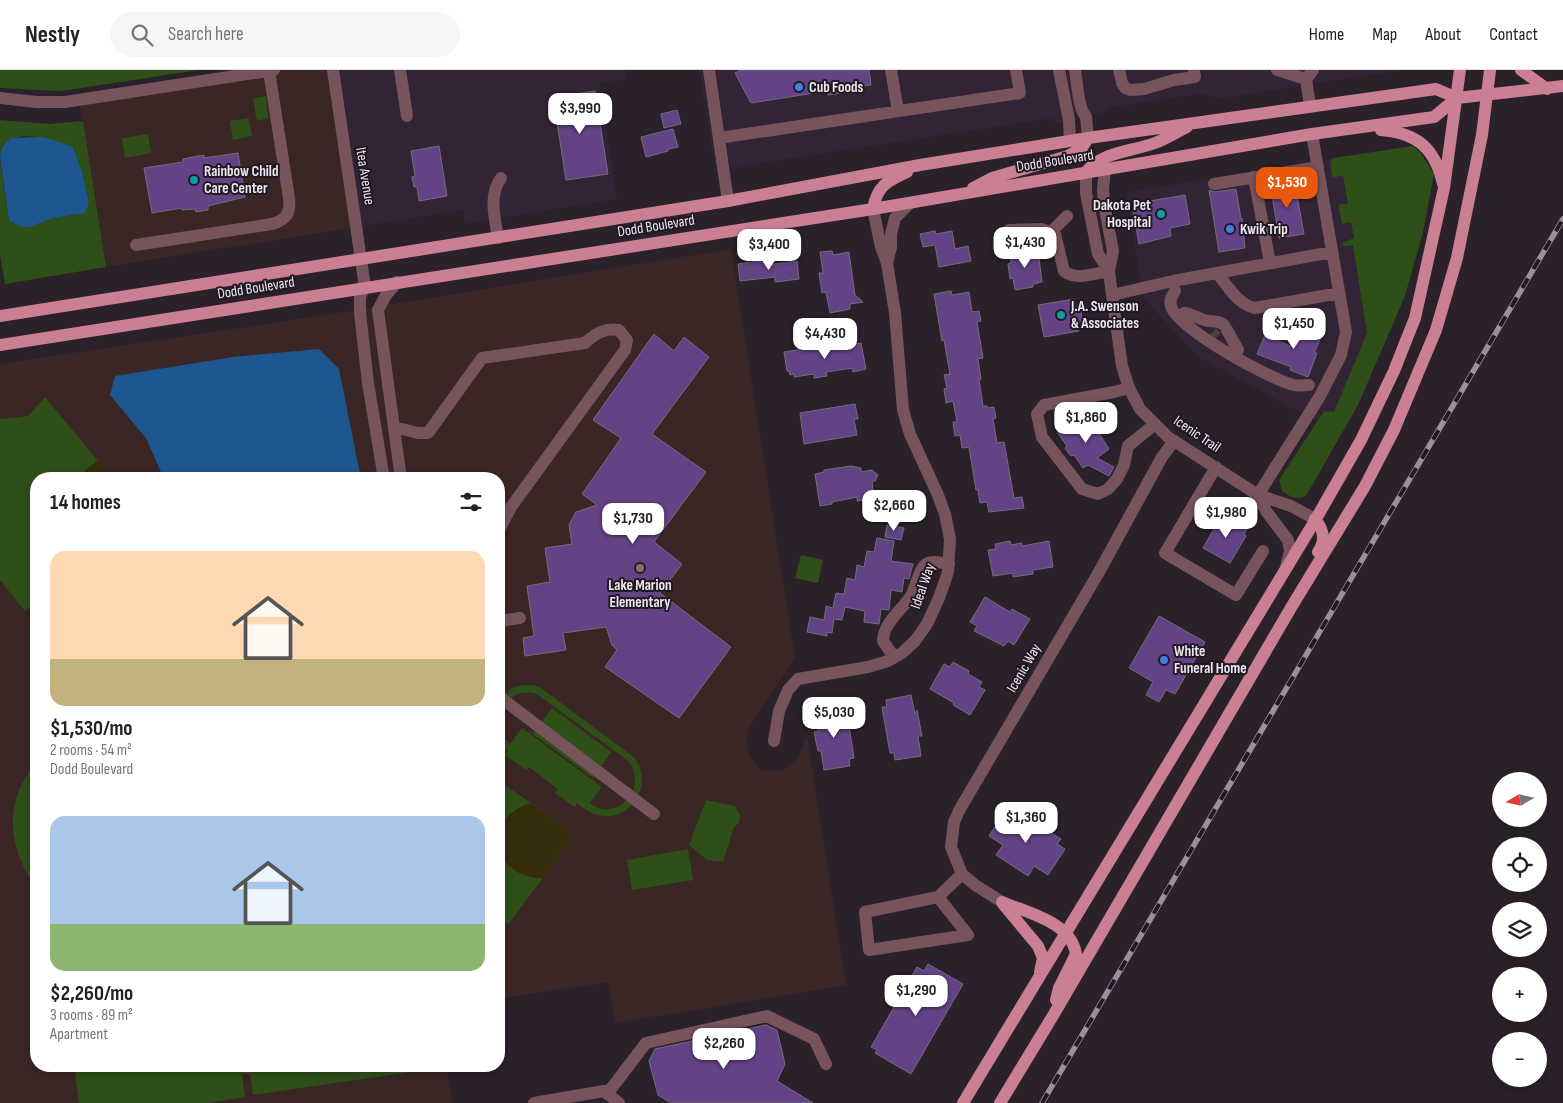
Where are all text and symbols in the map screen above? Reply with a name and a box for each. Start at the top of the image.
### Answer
search box [110,12,460,57]
text: Nestly [25,20,80,49]
icon: search [128,21,156,49]
text: Search here [168,23,244,46]
text: Home [1309,24,1344,45]
text: Map [1372,24,1397,45]
text: About [1425,24,1461,45]
text: Contact [1489,24,1538,45]
place label: Cub Foods [809,78,864,97]
marker: Cub Foods [793,81,805,93]
pin: $3,990 [539,92,621,135]
text: $3,990 [559,99,601,118]
street label: Itea Avenue [351,146,379,206]
street label: Dodd Boulevard [1015,146,1095,176]
place label: Rainbow Child Care Center [204,162,278,198]
pin: $1,530 [1246,166,1328,209]
text: $1,530 [1267,173,1307,192]
marker: Rainbow Child Care Center [188,174,200,186]
place label: Dakota Pet Hospital [1093,196,1151,232]
marker: Dakota Pet Hospital [1155,208,1167,220]
street label: Dodd Boulevard [616,211,696,241]
place label: Kwik Trip [1240,220,1288,239]
marker: Kwik Trip [1224,223,1236,235]
pin: $1,430 [984,226,1066,269]
pin: $3,400 [728,228,810,271]
text: $1,430 [1005,233,1045,252]
text: $3,400 [748,235,790,254]
street label: Dodd Boulevard [216,273,296,303]
place label: J.A. Swenson & Associates [1070,297,1139,333]
pin: $1,450 [1253,308,1335,350]
marker: J.A. Swenson & Associates [1055,309,1067,321]
text: $1,450 [1274,314,1314,333]
pin: $4,430 [784,318,866,360]
text: $4,430 [804,324,846,343]
pin: $1,860 [1045,402,1127,444]
text: $1,860 [1065,408,1107,427]
street label: Icenic Trail [1170,411,1224,457]
icon: filters [457,488,485,516]
text: 14 homes [50,490,121,515]
pin: $2,660 [853,490,935,532]
text: $2,660 [873,496,915,515]
pin: $1,980 [1185,496,1267,539]
pin: $1,730 [592,502,674,545]
text: $1,980 [1205,503,1247,522]
text: $1,730 [613,509,653,528]
street label: Ideal Way [906,560,940,611]
marker: Lake Marion Elementary [634,562,646,574]
place label: Lake Marion Elementary [608,576,672,612]
icon: home [223,583,313,673]
street label: Icenic Way [1002,640,1046,696]
place label: White Funeral Home [1174,642,1247,678]
marker: White Funeral Home [1158,654,1170,666]
pin: $5,030 [793,696,875,739]
text: $5,030 [813,703,855,722]
text: $1,530/mo [50,716,132,741]
text: 2 rooms · 54 m² [50,741,132,760]
text: Dodd Boulevard [50,760,133,779]
north arrow [1492,772,1548,828]
map controls [1492,772,1547,1087]
pin: $1,360 [985,802,1067,844]
text: $1,360 [1006,808,1046,827]
button: locate [1492,837,1547,892]
icon: home [223,848,313,938]
button: layers [1492,902,1547,957]
button: + [1492,967,1547,1022]
pin: $1,290 [875,974,957,1017]
text: $2,260/mo [50,981,133,1006]
text: $1,290 [896,981,936,1000]
text: 3 rooms · 89 m² [50,1006,133,1025]
text: Apartment [50,1025,108,1044]
pin: $2,260 [683,1028,765,1070]
button: − [1492,1032,1547,1087]
text: $2,260 [703,1034,745,1053]

